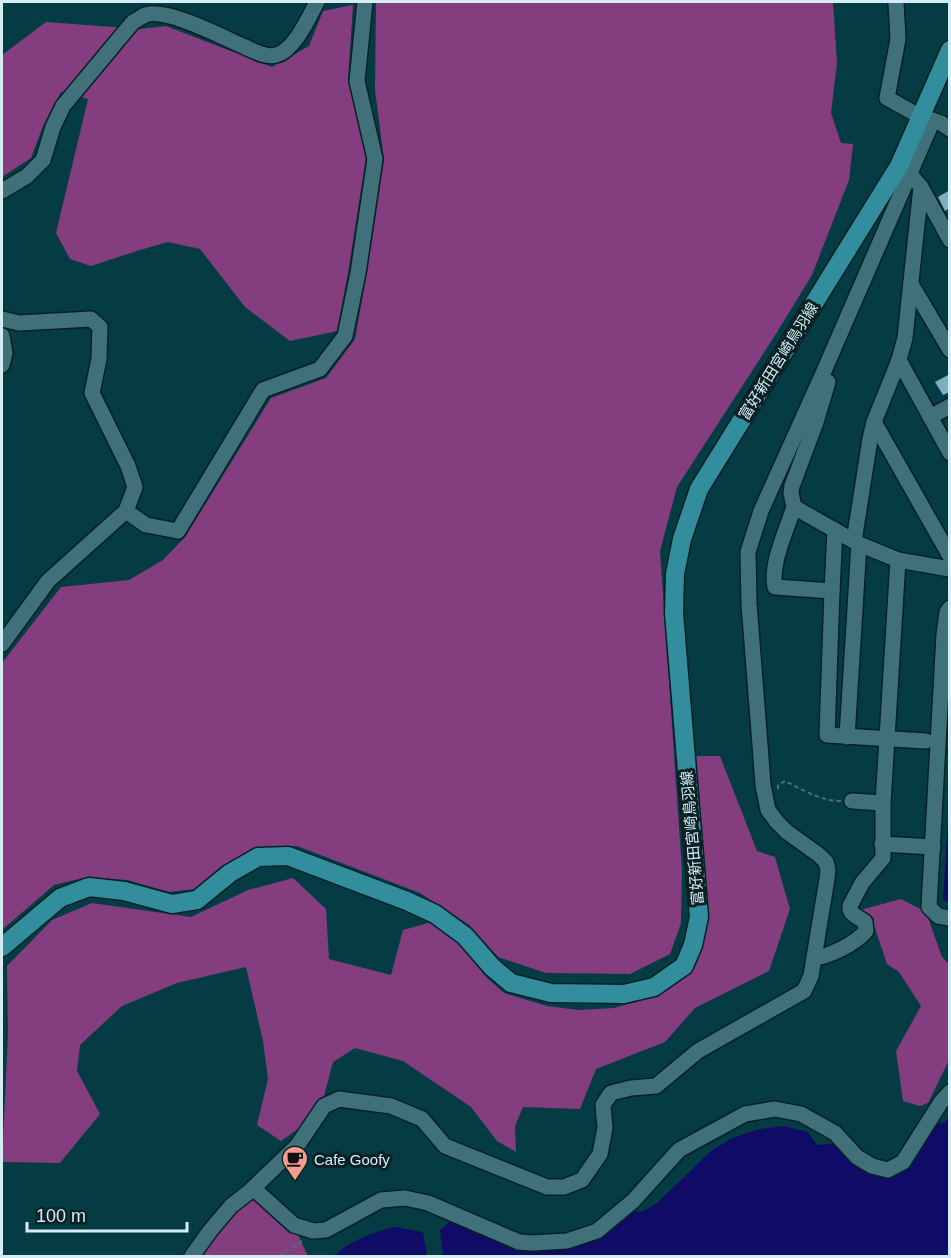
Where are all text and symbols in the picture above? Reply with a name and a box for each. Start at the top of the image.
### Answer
street label: 富好新田宮崎鳥羽線 [735,299,821,423]
street label: 富好新田宮崎鳥羽線 [678,770,706,906]
cafe icon: Cafe Goofy [280,1144,310,1182]
place label: Cafe Goofy [314,1151,390,1168]
scale bar [27,1195,188,1233]
text: 100 m [36,1206,86,1226]

